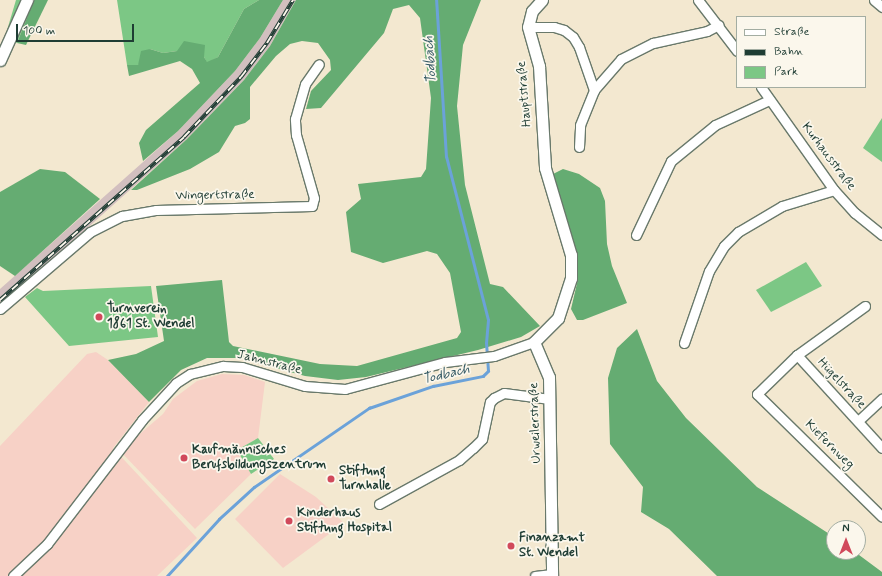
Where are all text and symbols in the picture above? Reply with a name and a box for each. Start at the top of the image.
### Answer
scale bar [18,16,136,42]
legend [736,16,866,88]
text: 100 m [23,23,55,39]
text: Straße [774,24,809,40]
water label: Todbach [420,36,440,84]
text: Bahn [774,44,803,60]
street label: Hauptstraße [514,60,536,128]
text: Park [774,64,798,80]
street label: Kurhausstraße [797,120,859,194]
street label: Wingertstraße [175,188,255,204]
place label: Turnverein 1861 St. Wendel [107,302,195,333]
marker: Turnverein 1861 St. Wendel [94,312,104,322]
street label: Jahnstraße [235,347,303,379]
street label: Hügelstraße [813,355,869,413]
water label: Todbach [421,360,471,388]
street label: Urweilerstraße [527,382,545,464]
street label: Kiefernweg [801,417,857,473]
place label: Kaufmännisches Berufsbildungszentrum [192,443,326,474]
marker: Kaufmännisches Berufsbildungszentrum [179,453,189,463]
place label: Stiftung Turnhalle [339,464,391,495]
marker: Stiftung Turnhalle [326,474,336,484]
place label: Kinderhaus Stiftung Hospital [297,506,393,537]
marker: Kinderhaus Stiftung Hospital [284,516,294,526]
north arrow [826,520,866,560]
text: N [842,522,850,536]
place label: Finanzamt St. Wendel [519,531,585,562]
marker: Finanzamt St. Wendel [506,541,516,551]

